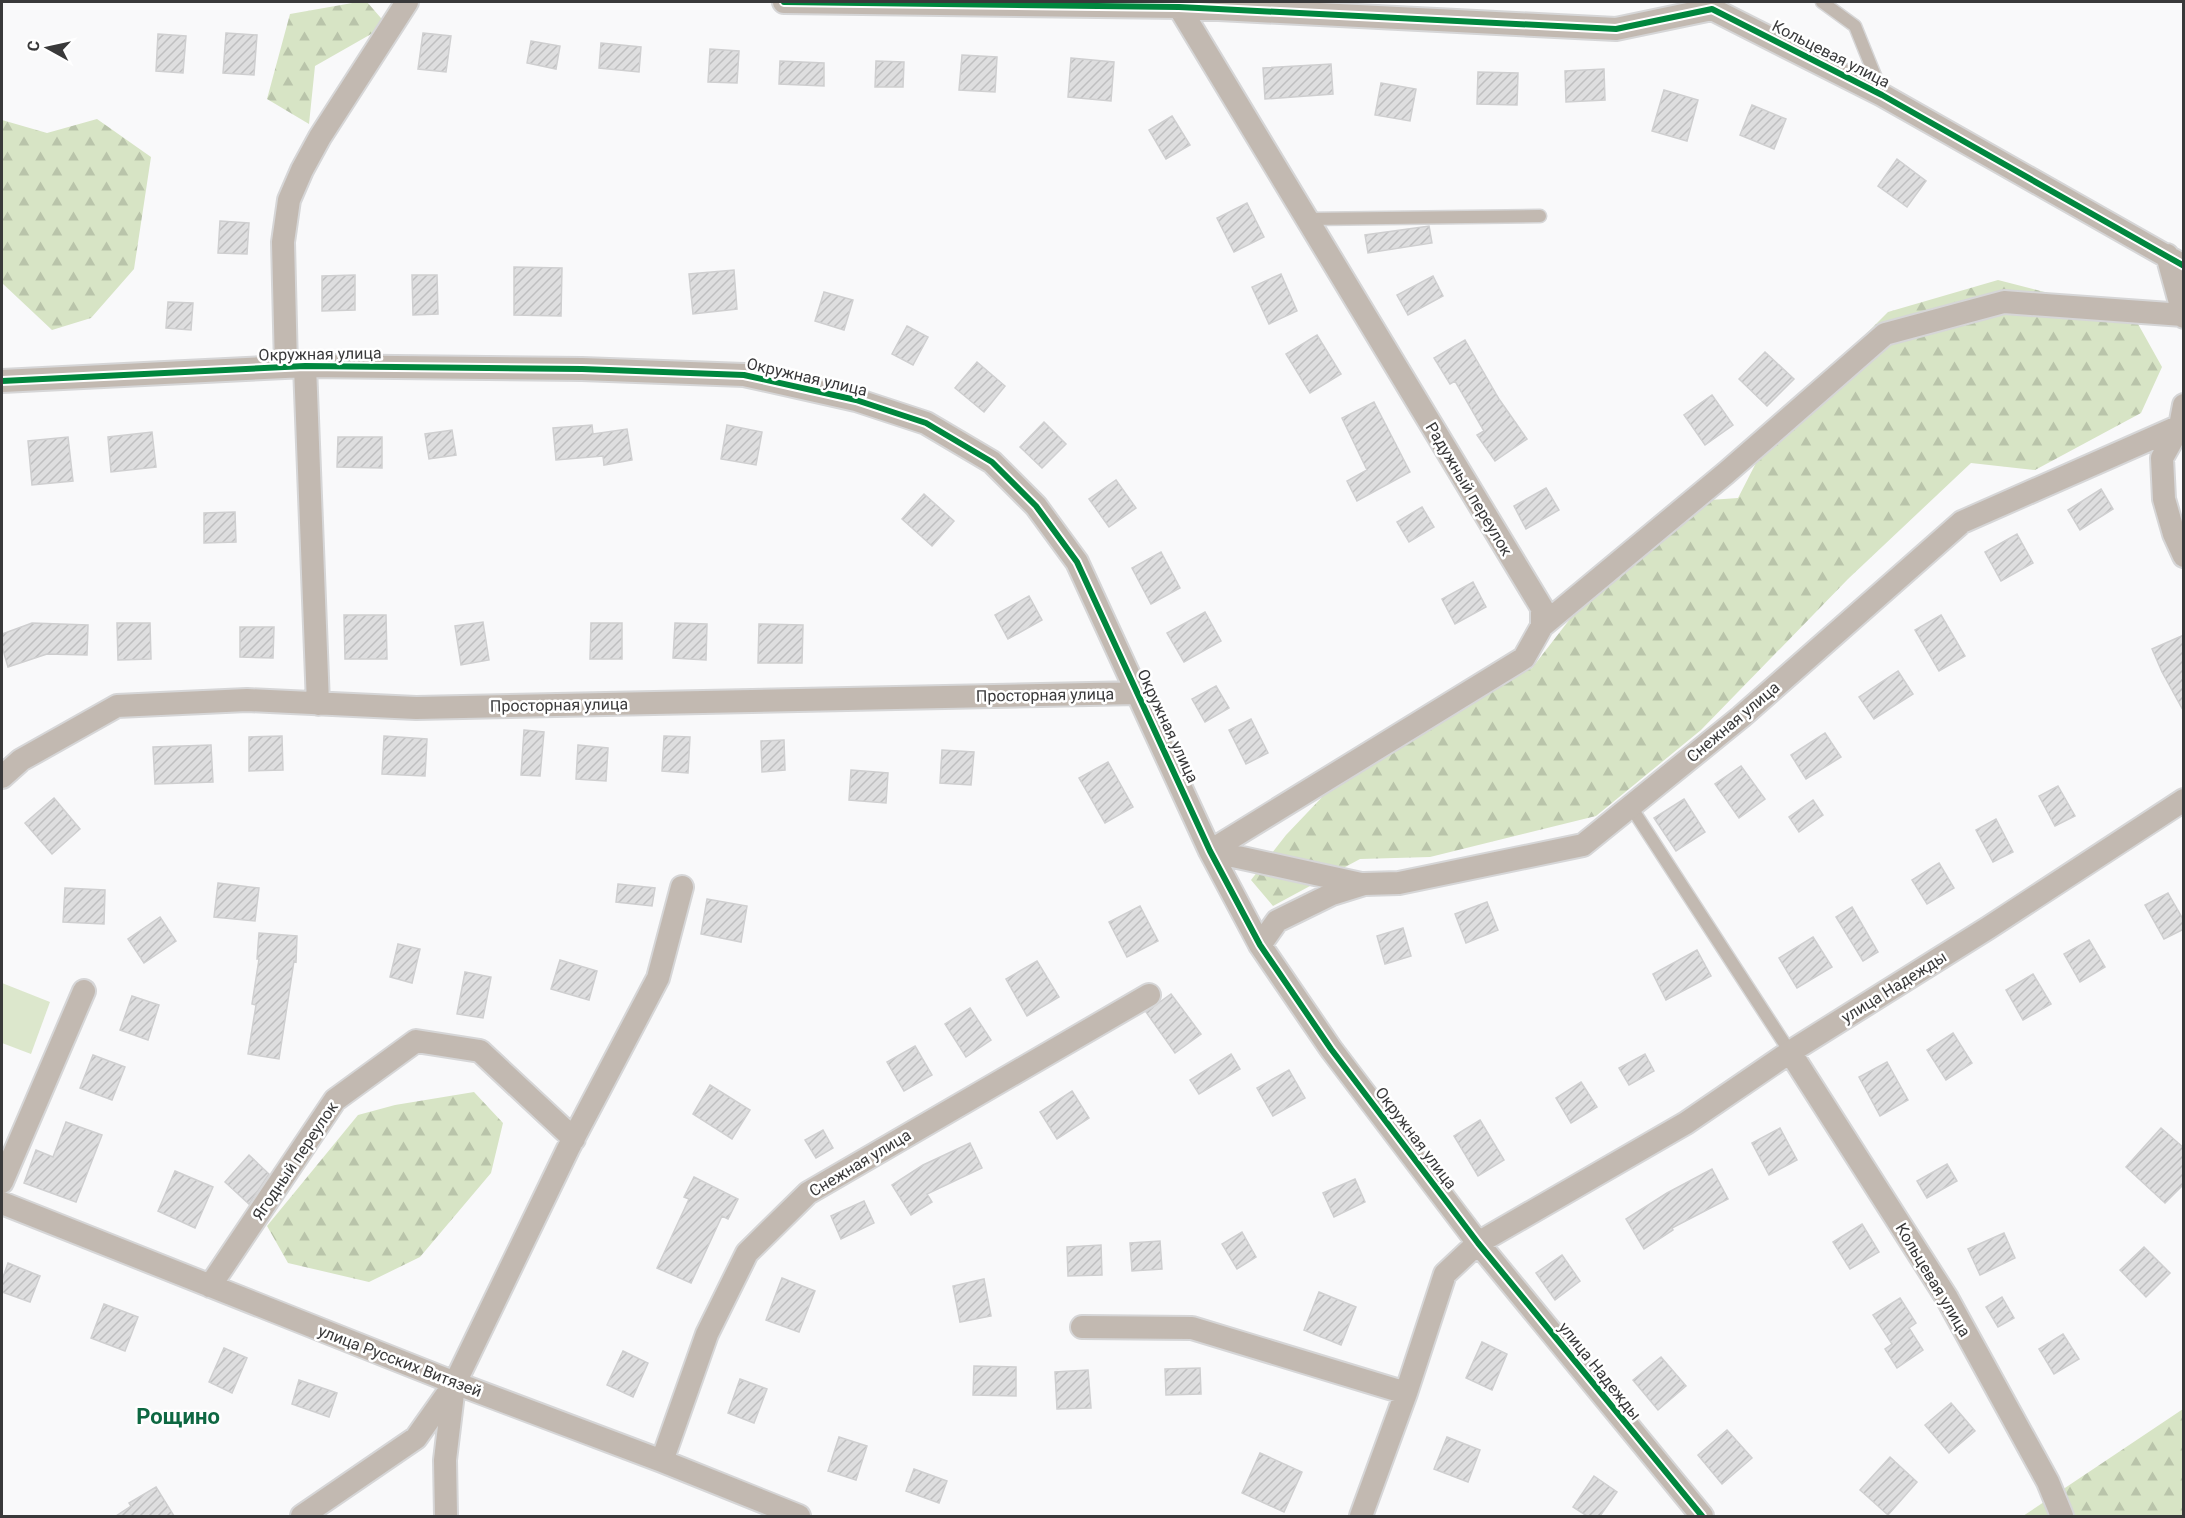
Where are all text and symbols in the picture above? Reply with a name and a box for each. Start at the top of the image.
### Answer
street label: Кольцевая улица [1769,16,1893,92]
north arrow [18,18,78,78]
text: С [24,39,44,52]
street label: Окружная улица [258,343,382,365]
street label: Окружная улица [745,354,869,400]
street label: Радужный переулок [1422,419,1517,560]
street label: Окружная улица [1133,666,1203,786]
street label: Снежная улица [1683,678,1783,766]
street label: Просторная улица [976,684,1114,706]
street label: Просторная улица [490,694,628,716]
street label: улица Надежды [1838,947,1950,1027]
street label: Окружная улица [1371,1083,1461,1193]
street label: Ягодный переулок [248,1098,342,1224]
street label: Снежная улица [806,1125,914,1201]
street label: Кольцевая улица [1892,1220,1974,1340]
street label: улица Надежды [1555,1318,1645,1424]
street label: улица Русских Витязей [316,1321,484,1401]
district label: Рощино [136,1404,220,1429]

